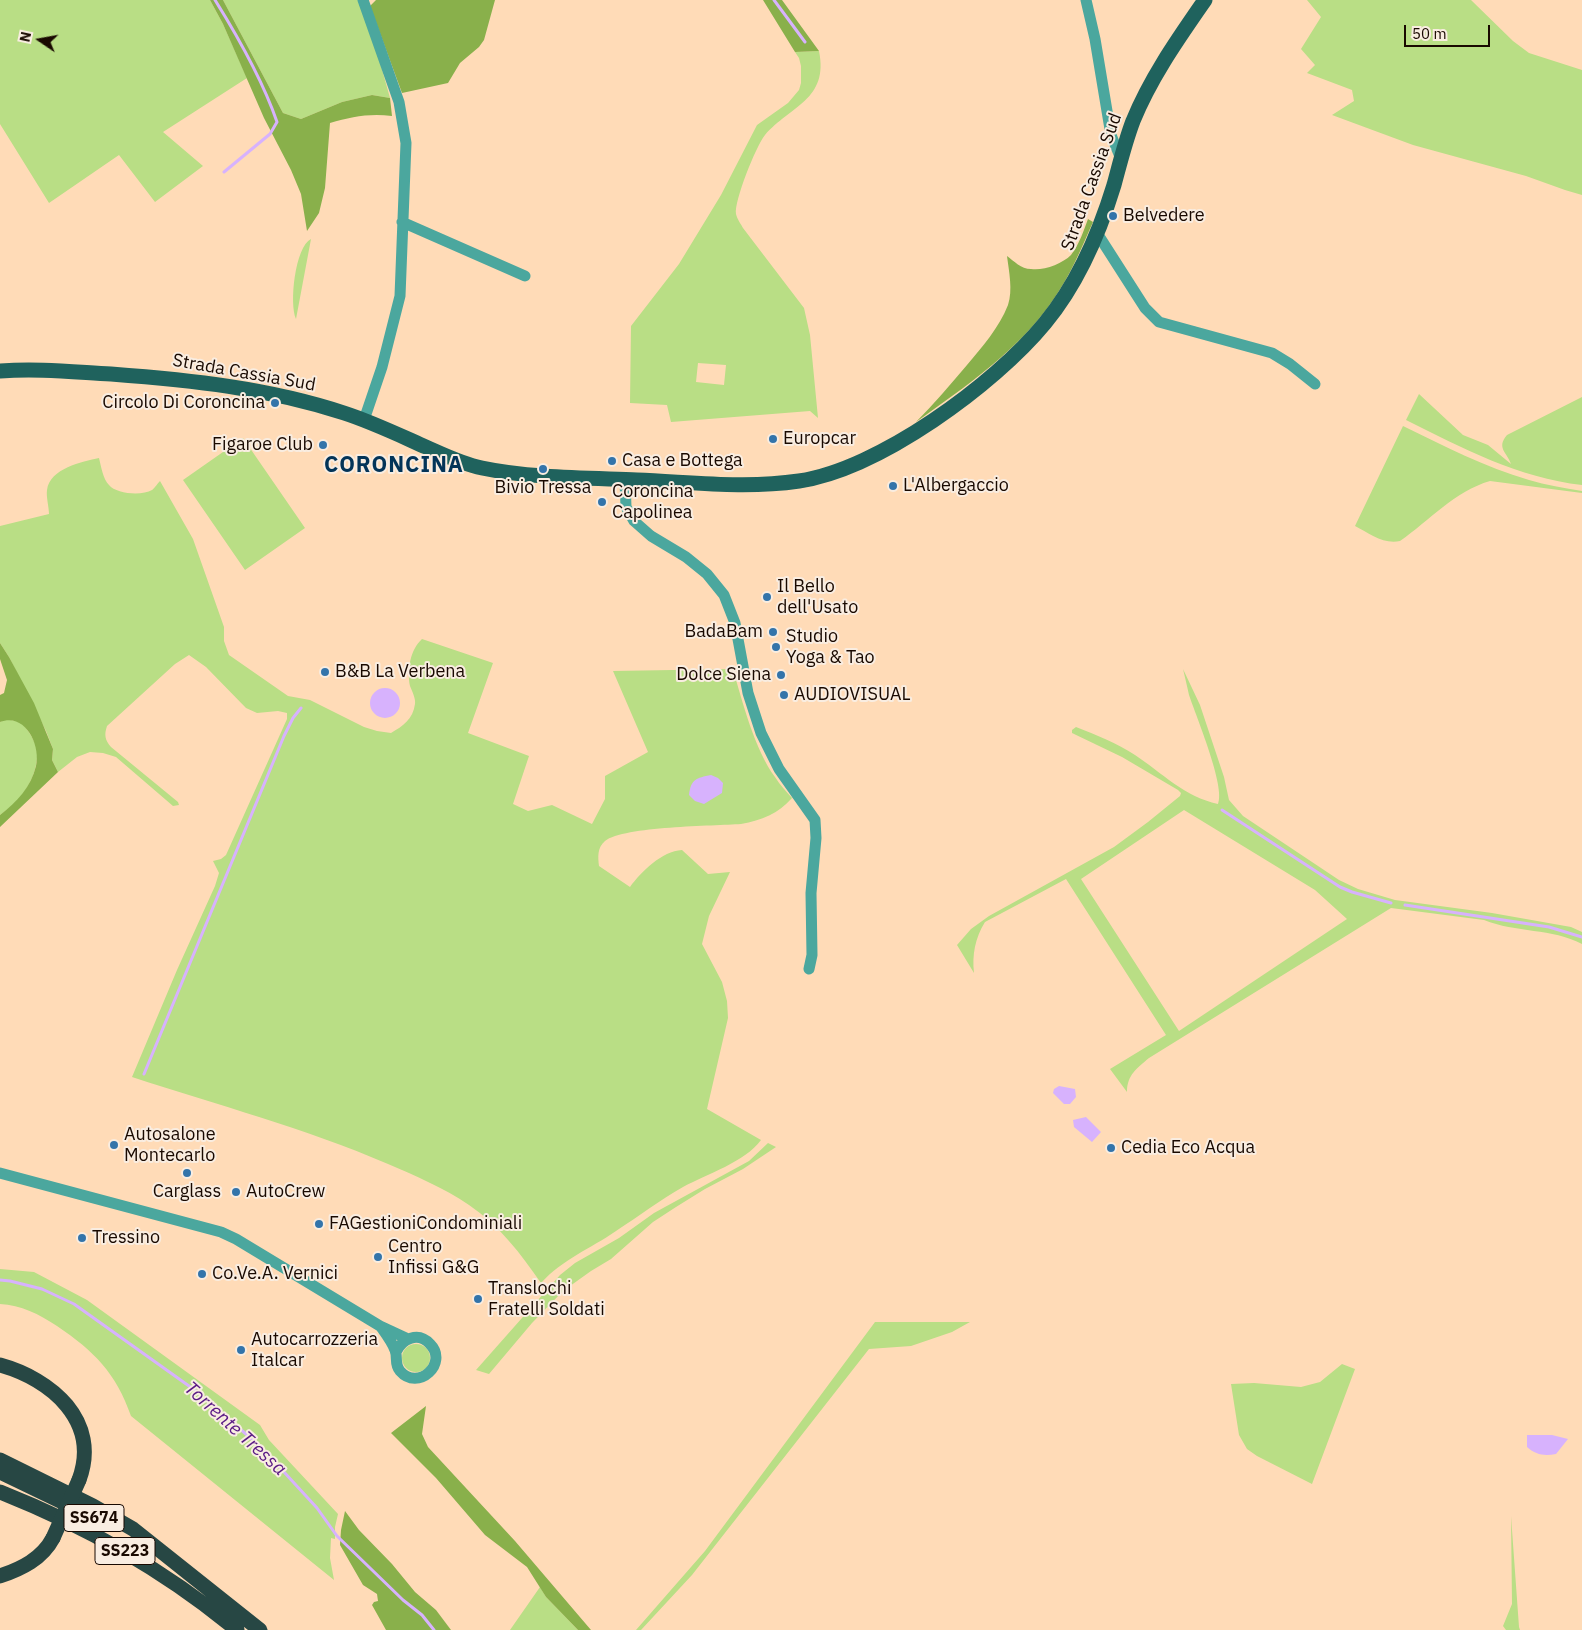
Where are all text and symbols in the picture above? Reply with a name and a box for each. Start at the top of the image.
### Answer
north arrow [15,15,65,65]
scale bar [1407,15,1493,47]
text: 50 m [1412,24,1447,43]
text: N [15,30,35,44]
street label: Strada Cassia Sud [1057,110,1127,254]
place label: Belvedere [1123,205,1205,227]
marker: Belvedere [1107,210,1119,222]
street label: Strada Cassia Sud [171,350,317,396]
place label: Circolo Di Coroncina [102,392,265,414]
marker: Circolo Di Coroncina [269,397,281,409]
place label: Europcar [783,428,856,450]
marker: Europcar [767,433,779,445]
place label: Figaroe Club [212,434,313,456]
marker: Figaroe Club [317,439,329,451]
place label: Casa e Bottega [622,450,743,472]
district label: CORONCINA [323,453,465,479]
marker: Casa e Bottega [606,455,618,467]
marker: Bivio Tressa [537,463,549,475]
place label: L'Albergaccio [903,475,1009,497]
place label: Bivio Tressa [495,477,591,499]
marker: L'Albergaccio [887,480,899,492]
place label: Coroncina Capolinea [612,481,693,524]
marker: Coroncina Capolinea [596,496,608,508]
place label: Il Bello dell'Usato [777,576,858,618]
marker: Il Bello dell'Usato [761,591,773,603]
place label: BadaBam [685,621,763,643]
marker: BadaBam [767,626,779,638]
place label: Studio Yoga & Tao [786,626,875,669]
marker: Studio Yoga & Tao [770,641,782,653]
place label: B&B La Verbena [335,661,465,683]
place label: Dolce Siena [676,664,771,686]
marker: B&B La Verbena [319,666,331,678]
marker: Dolce Siena [775,669,787,681]
place label: AUDIOVISUAL [794,684,910,706]
marker: AUDIOVISUAL [778,689,790,701]
place label: Autosalone Montecarlo [124,1124,216,1166]
place label: Cedia Eco Acqua [1121,1137,1255,1159]
marker: Autosalone Montecarlo [108,1139,120,1151]
marker: Cedia Eco Acqua [1105,1142,1117,1154]
marker: Carglass [181,1167,193,1179]
place label: Carglass [153,1181,221,1203]
place label: AutoCrew [246,1181,325,1203]
marker: AutoCrew [230,1186,242,1198]
place label: FAGestioniCondominiali [329,1213,522,1235]
marker: FAGestioniCondominiali [313,1218,325,1230]
place label: Tressino [92,1227,160,1249]
marker: Tressino [76,1232,88,1244]
place label: Centro Infissi G&G [388,1236,479,1278]
marker: Centro Infissi G&G [372,1251,384,1263]
place label: Co.Ve.A. Vernici [212,1263,338,1285]
marker: Co.Ve.A. Vernici [196,1268,208,1280]
place label: Translochi Fratelli Soldati [488,1278,605,1320]
marker: Translochi Fratelli Soldati [472,1293,484,1305]
place label: Autocarrozzeria Italcar [251,1329,378,1372]
marker: Autocarrozzeria Italcar [235,1344,247,1356]
water label: Torrente Tressa [179,1377,291,1481]
road number: SS674 [64,1505,124,1532]
road number: SS223 [95,1538,155,1564]

